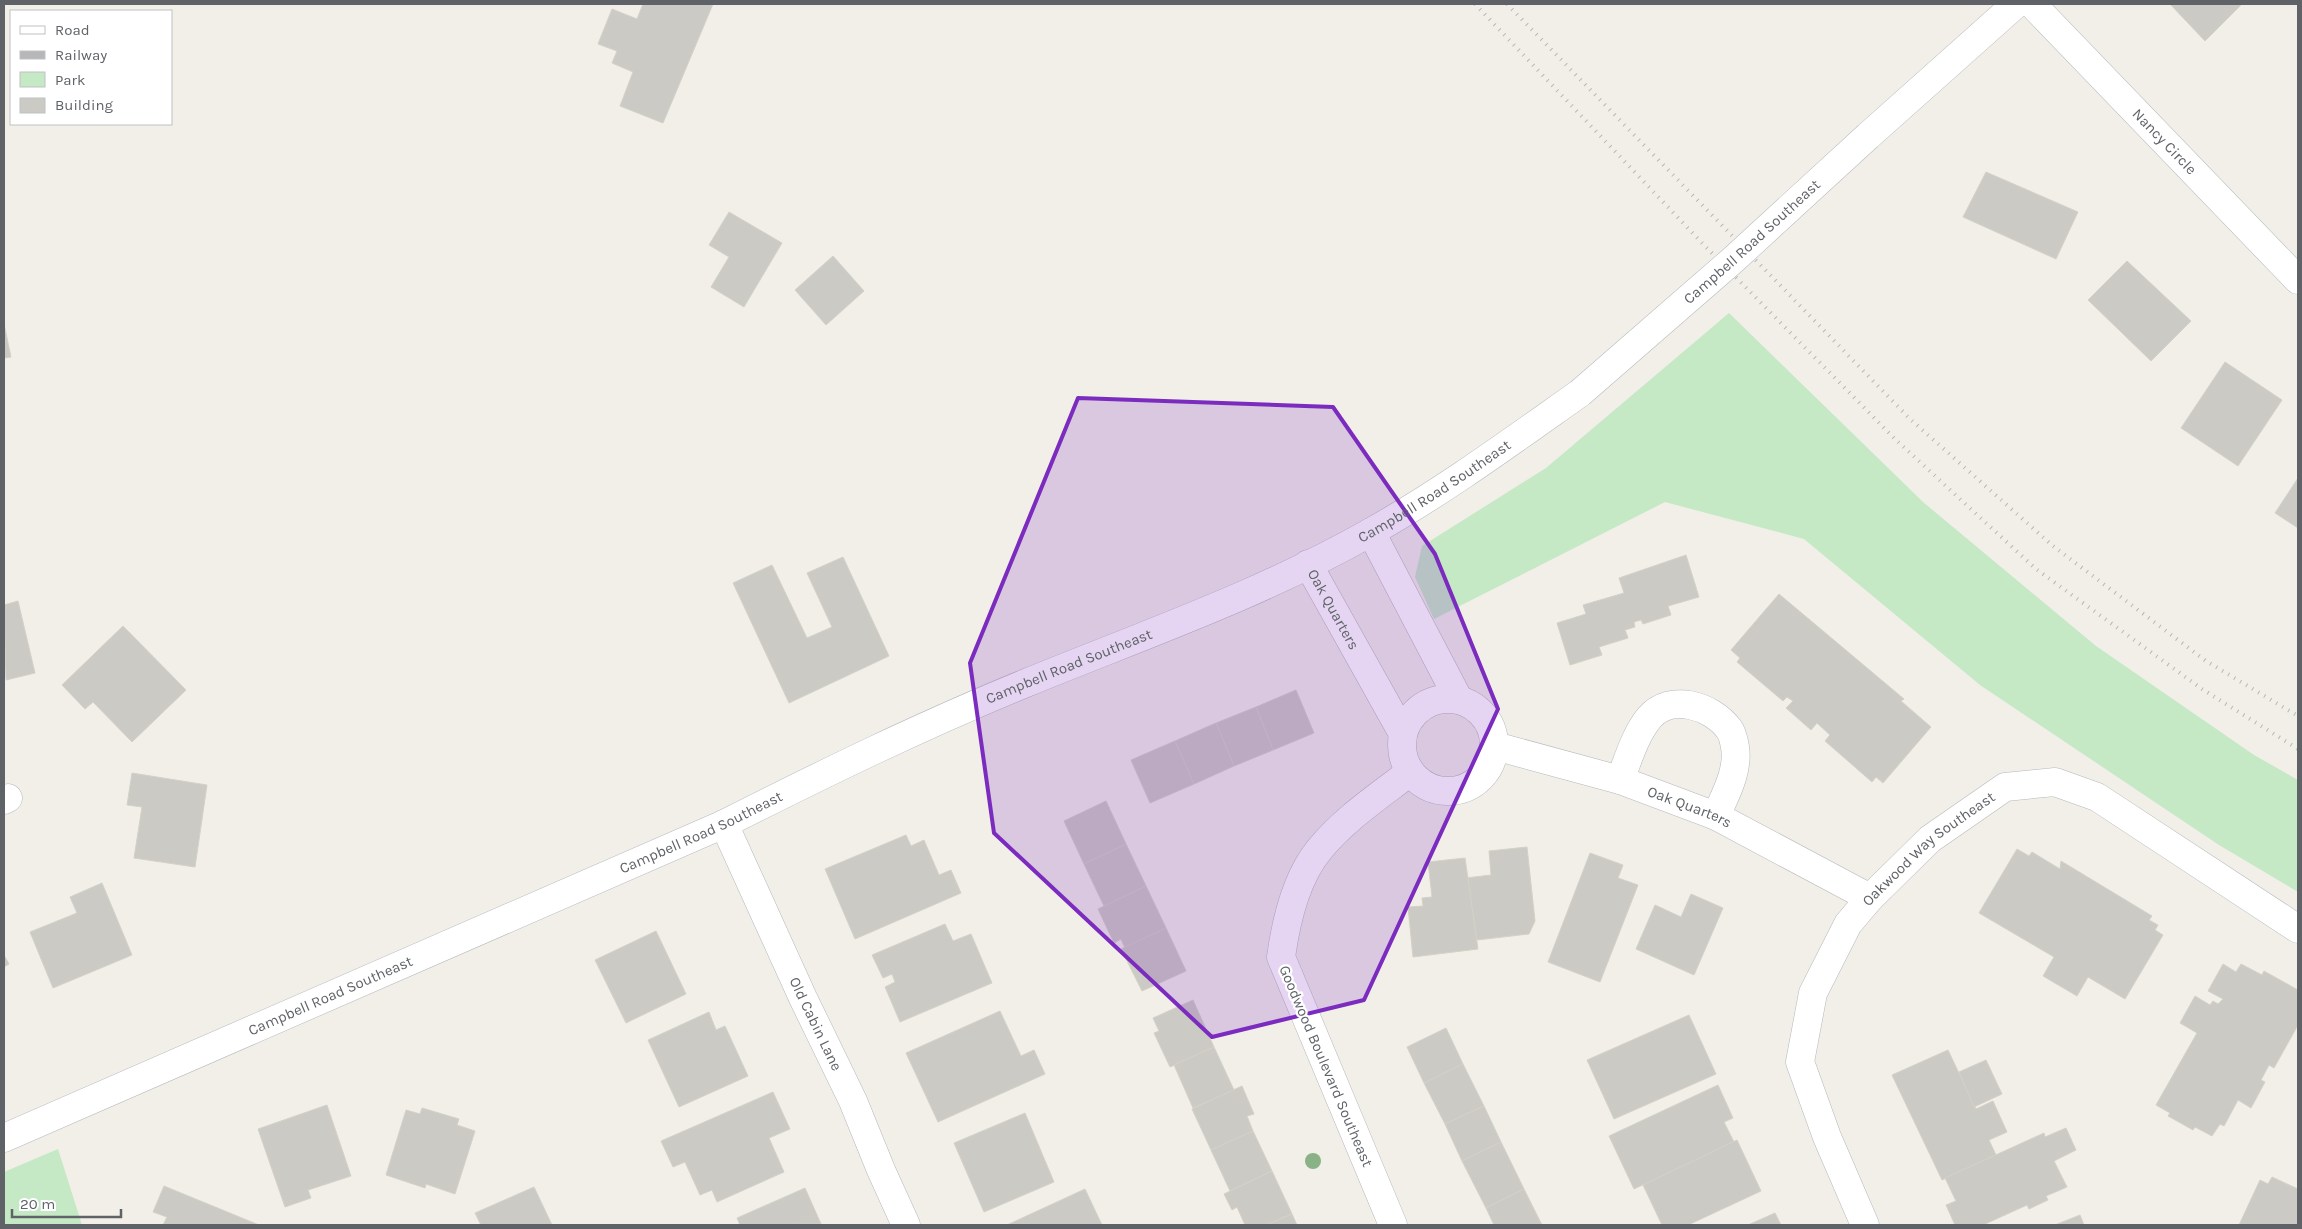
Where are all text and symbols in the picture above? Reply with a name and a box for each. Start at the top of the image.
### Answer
legend [10,10,172,125]
text: Road [55,21,90,39]
text: Railway [55,46,107,64]
text: Park [55,71,85,89]
text: Building [55,96,113,114]
street label: Nancy Circle [2129,105,2200,178]
street label: Campbell Road Southeast [1680,175,1824,308]
street label: Campbell Road Southeast [1355,436,1514,546]
street label: Oak Quarters [1304,566,1363,653]
street label: Campbell Road Southeast [983,625,1155,708]
street label: Oak Quarters [1645,782,1735,832]
street label: Campbell Road Southeast [617,787,786,878]
street label: Oakwood Way Southeast [1858,788,1999,909]
street label: Campbell Road Southeast [245,952,416,1039]
street label: Goodwood Boulevard Southeast [1275,962,1377,1170]
street label: Old Cabin Lane [786,974,846,1074]
scale bar [12,1186,121,1218]
text: 20 m [20,1195,55,1213]

